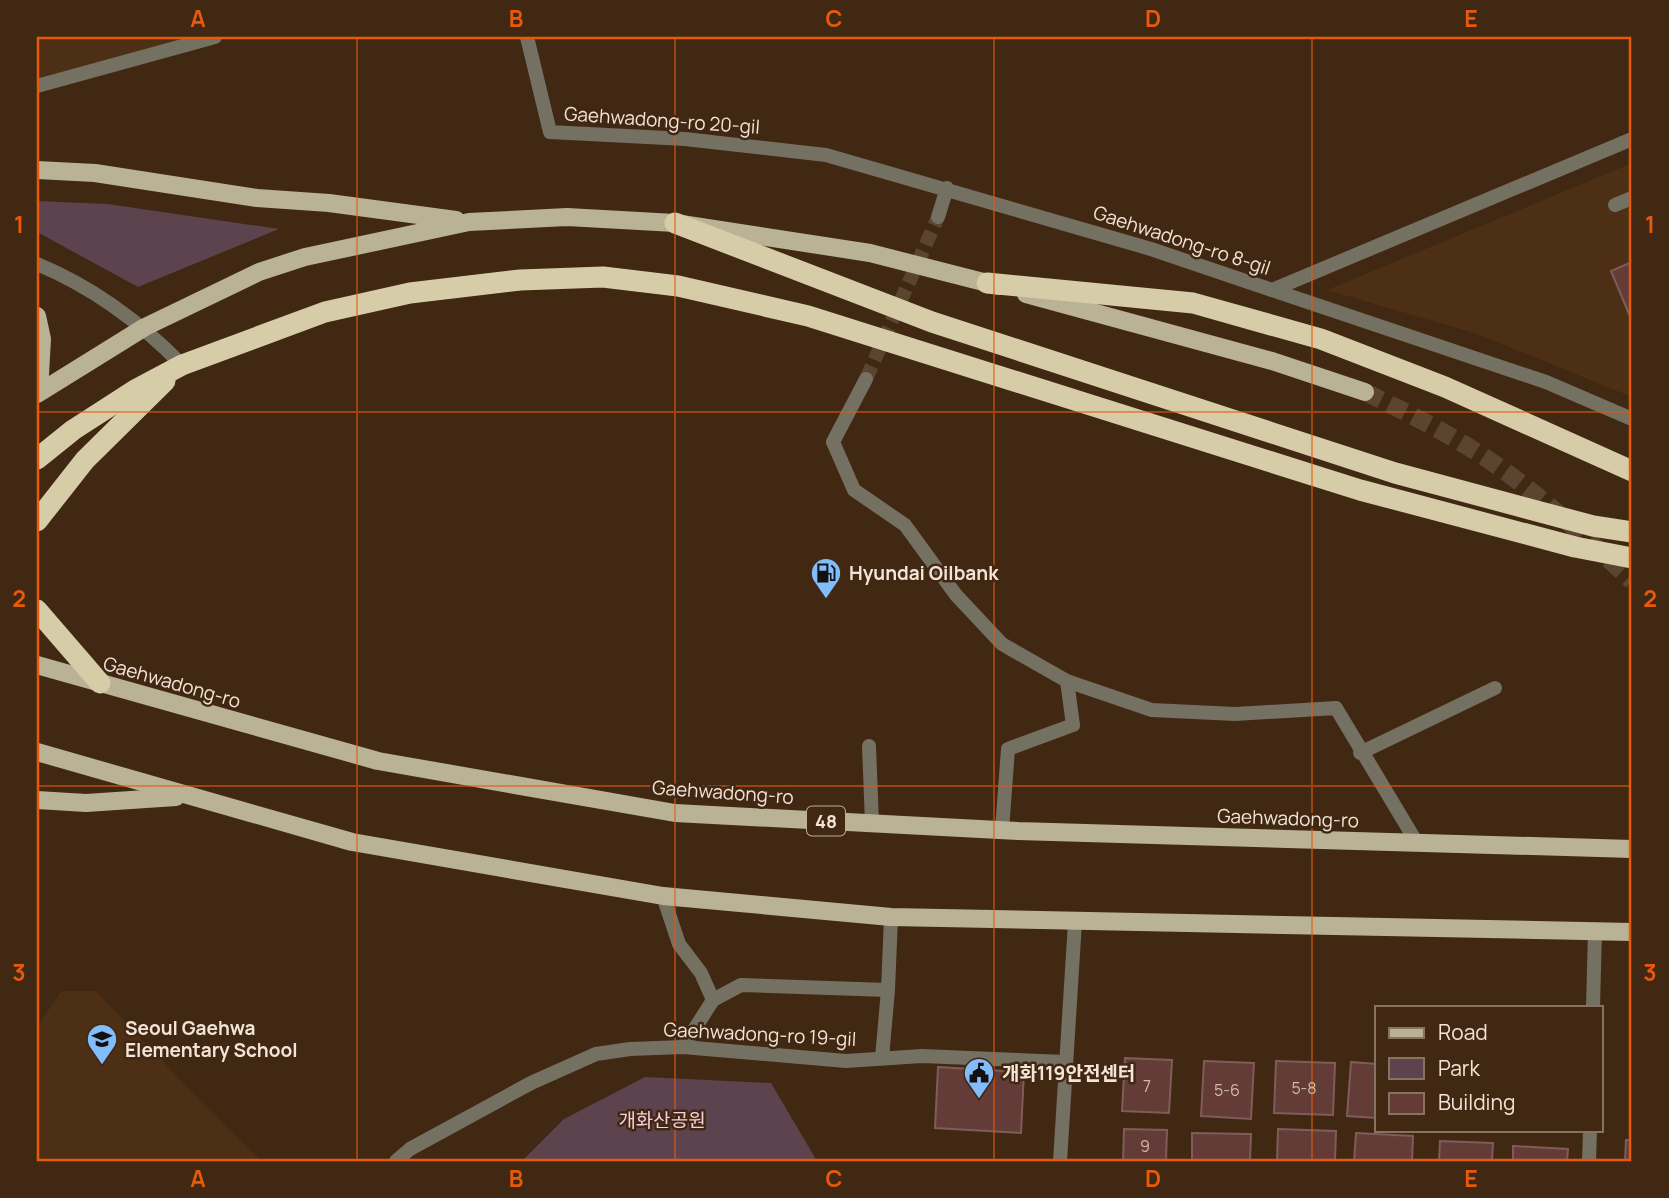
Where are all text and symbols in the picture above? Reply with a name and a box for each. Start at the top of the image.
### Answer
text: A [190,2,206,34]
text: B [509,2,523,34]
text: C [826,2,843,34]
text: D [1145,2,1161,34]
text: E [1464,2,1478,34]
street label: Gaehwadong-ro 20-gil [563,100,761,140]
street label: Gaehwadong-ro 8-gil [1090,199,1274,281]
text: 1 [14,208,24,240]
text: 1 [1645,208,1655,240]
fuel station icon: Hyundai Oilbank [809,556,843,600]
place label: Hyundai Oilbank [849,560,999,586]
text: 2 [12,582,26,614]
text: 2 [1643,582,1657,614]
street label: Gaehwadong-ro [100,650,244,714]
street label: Gaehwadong-ro [651,774,795,810]
street label: Gaehwadong-ro [1217,803,1359,833]
road number: 48 [807,806,845,836]
text: 3 [12,956,26,988]
text: 3 [1643,956,1657,988]
legend [1375,1006,1602,1132]
place label: Seoul Gaehwa Elementary School [125,1015,298,1063]
street label: Gaehwadong-ro 19-gil [663,1016,857,1052]
text: Road [1438,1018,1488,1046]
school or university icon: Seoul Gaehwa Elementary School [85,1022,119,1066]
text: Park [1438,1054,1480,1082]
public building icon: 개화119안전센터 [962,1056,996,1100]
place label: 개화119안전센터 [1002,1060,1135,1086]
house number: 7 [1143,1075,1151,1097]
house number: 5-8 [1291,1077,1317,1099]
house number: 5-6 [1214,1079,1240,1101]
text: Building [1438,1088,1515,1116]
park label: 개화산공원 [618,1107,706,1133]
house number: 9 [1140,1135,1150,1157]
text: A [190,1162,206,1194]
text: B [509,1162,523,1194]
text: C [826,1162,843,1194]
text: D [1145,1162,1161,1194]
text: E [1464,1162,1478,1194]

